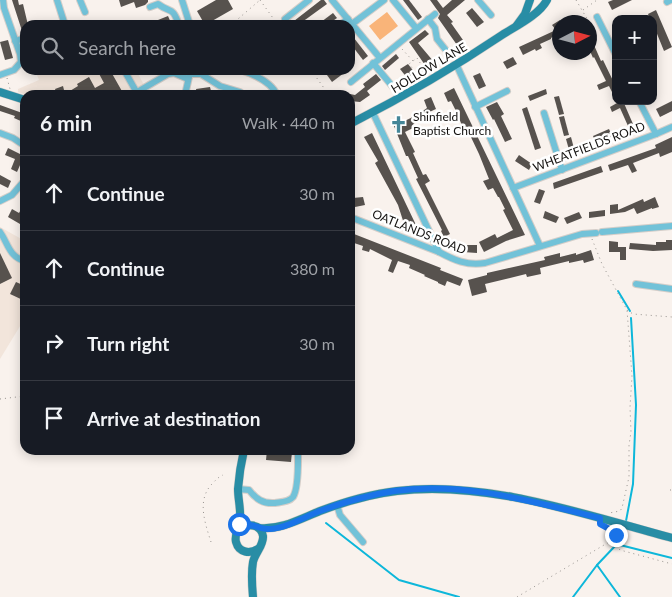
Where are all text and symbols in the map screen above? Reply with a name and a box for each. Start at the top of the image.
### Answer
north arrow [552,15,597,60]
map controls [612,15,657,105]
button: + [612,15,657,60]
search box [20,20,355,75]
icon: search [38,34,66,62]
text: Search here [78,36,176,59]
street label: HOLLOW LANE [388,39,469,96]
button: − [612,60,657,105]
place label: Shinfield Baptist Church [413,109,491,138]
text: 6 min [40,110,92,135]
text: Walk · 440 m [242,113,335,132]
church icon: Shinfield Baptist Church [389,114,409,134]
street label: WHEATFIELDS ROAD [531,118,647,175]
icon: ahead [40,179,68,207]
text: Continue [87,182,165,205]
text: 30 m [299,184,335,203]
street label: OATLANDS ROAD [370,206,468,257]
icon: ahead [40,254,68,282]
text: Continue [87,257,165,280]
text: 380 m [290,259,335,278]
icon: right [40,329,68,357]
text: Turn right [87,332,169,355]
text: 30 m [299,334,335,353]
icon: arrive [40,404,68,432]
text: Arrive at destination [87,407,260,430]
route start [228,513,251,536]
route end [605,524,628,547]

